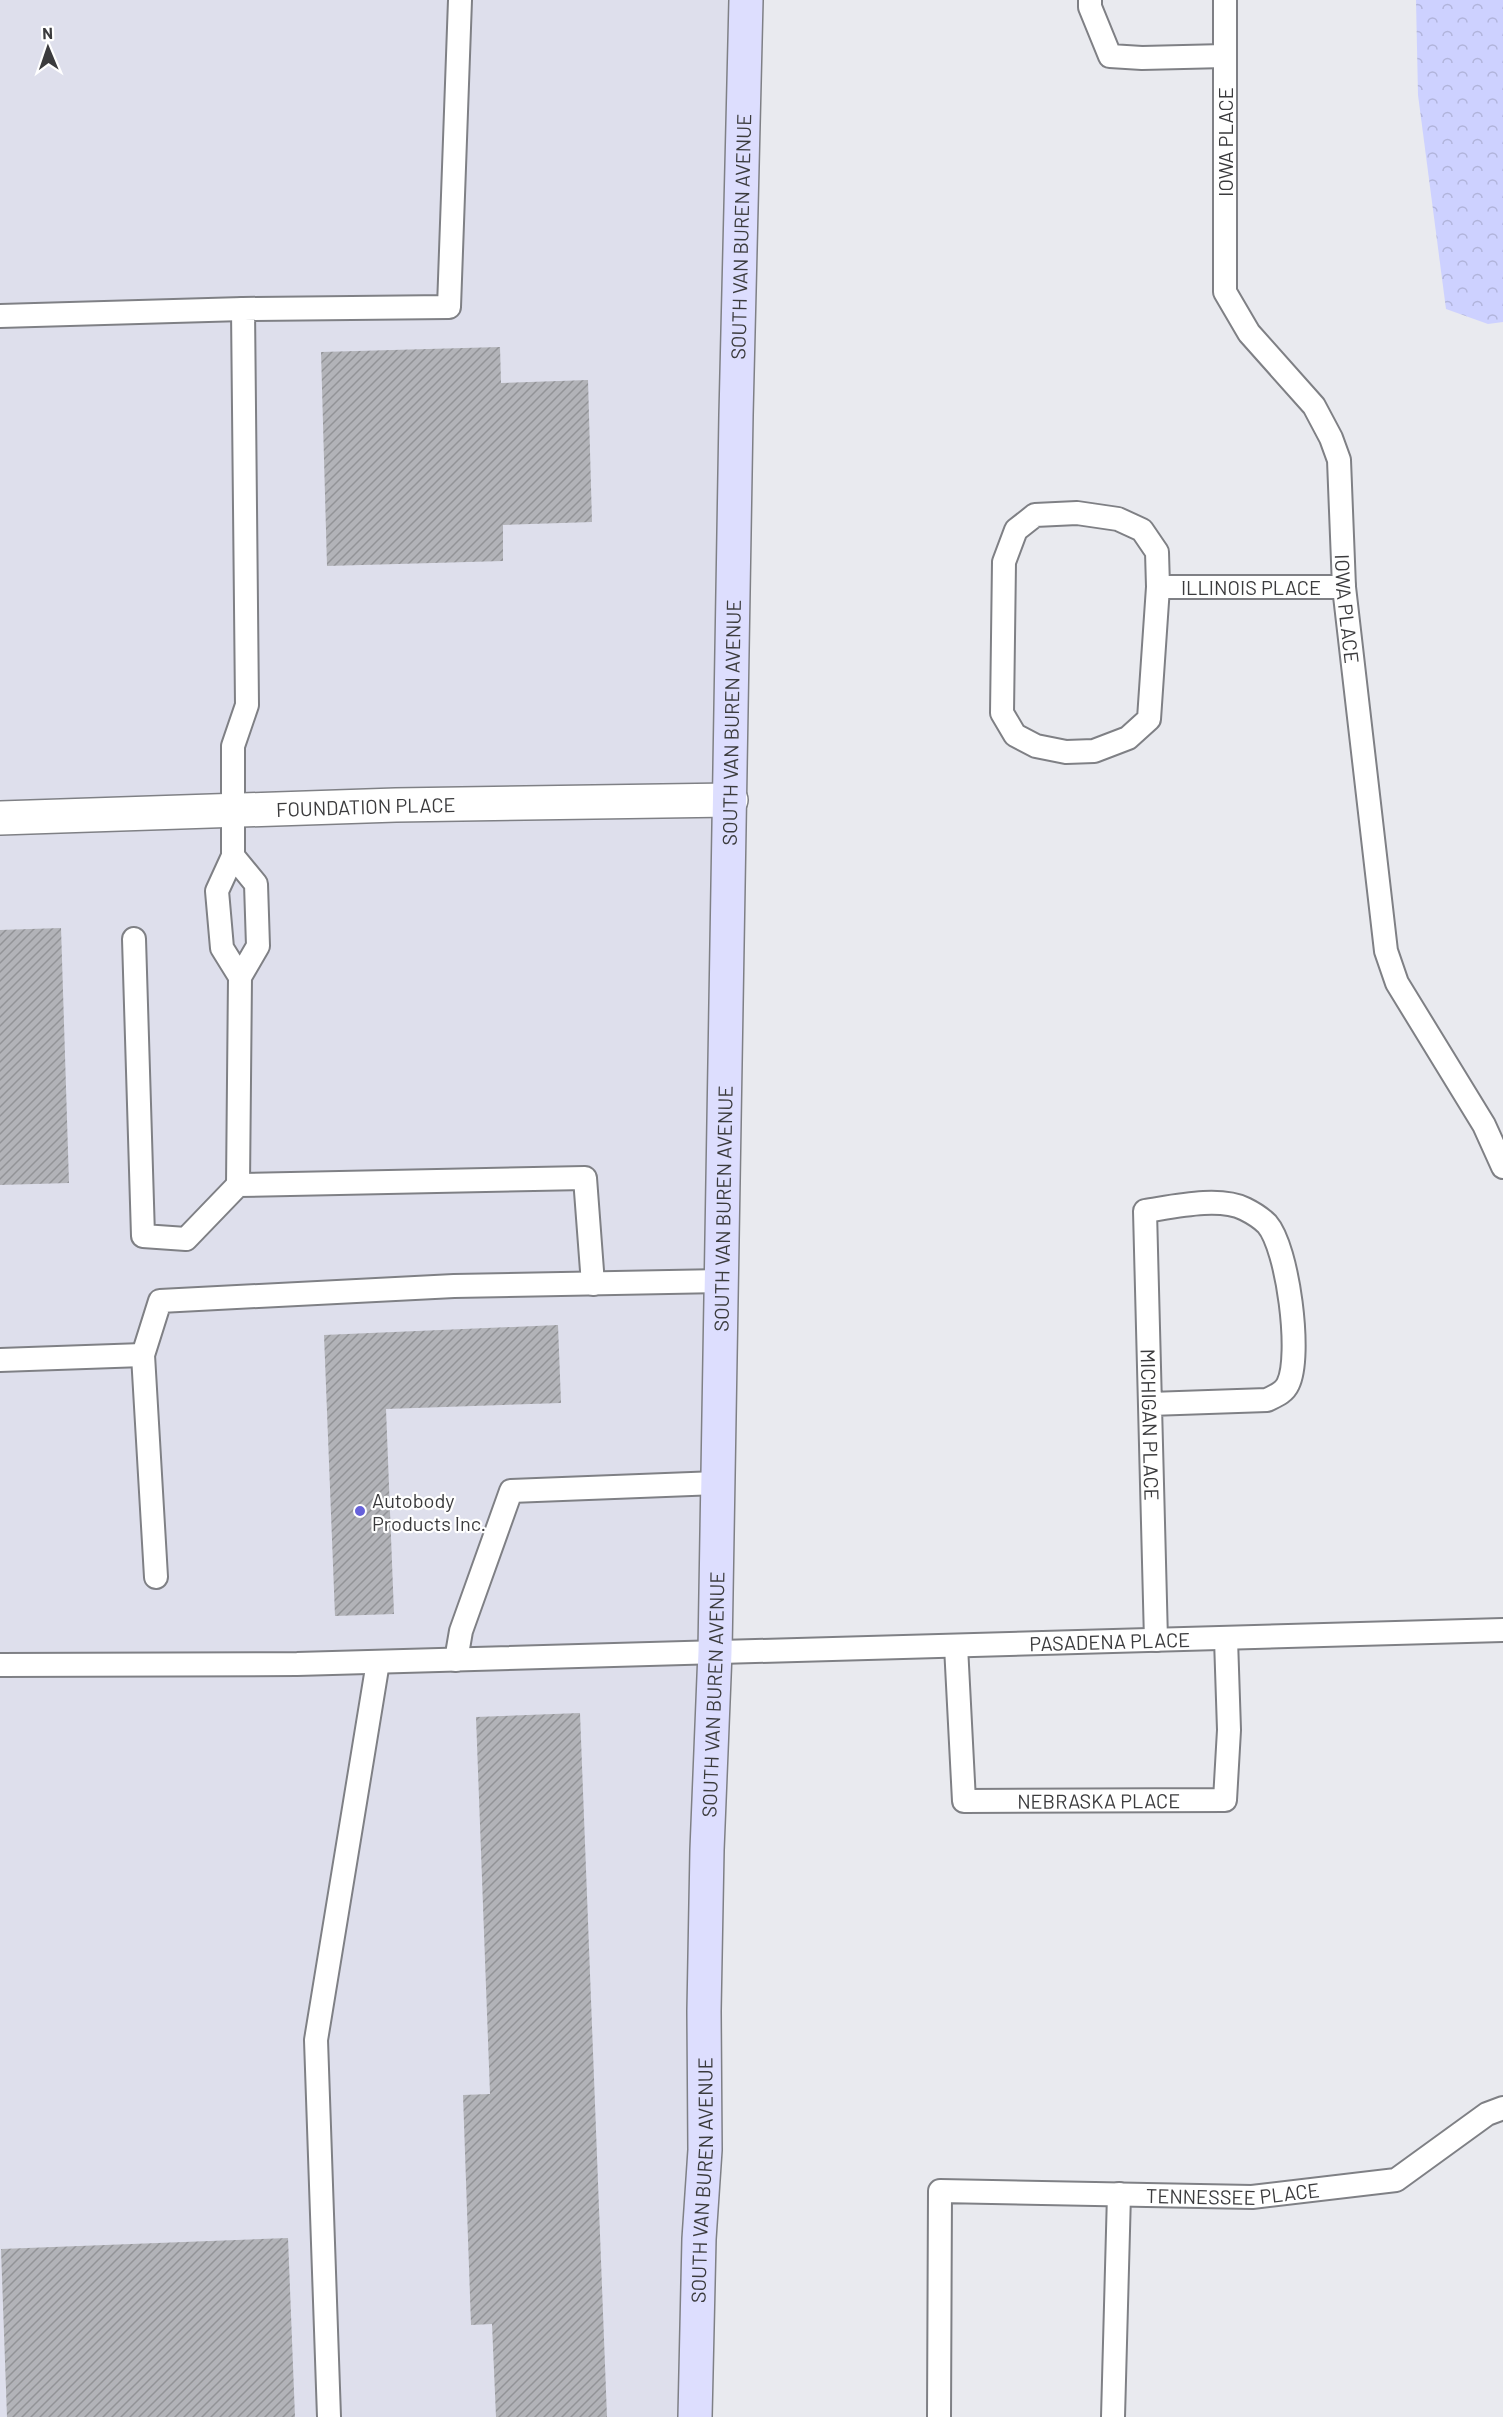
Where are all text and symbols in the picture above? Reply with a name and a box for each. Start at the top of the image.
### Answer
north arrow [18,18,78,78]
text: N [42,23,53,42]
street label: IOWA PLACE [1213,87,1237,197]
street label: SOUTH VAN BUREN AVENUE [725,113,755,360]
street label: IOWA PLACE [1331,554,1365,665]
street label: ILLINOIS PLACE [1181,575,1321,599]
street label: SOUTH VAN BUREN AVENUE [717,599,745,846]
street label: FOUNDATION PLACE [276,792,456,821]
street label: SOUTH VAN BUREN AVENUE [708,1085,737,1332]
street label: MICHIGAN PLACE [1137,1348,1164,1501]
place label: Autobody Products Inc. [372,1488,486,1535]
marker: Autobody Products Inc. [353,1504,367,1518]
street label: SOUTH VAN BUREN AVENUE [696,1571,728,1818]
street label: PASADENA PLACE [1029,1627,1190,1655]
street label: NEBRASKA PLACE [1017,1788,1180,1813]
street label: SOUTH VAN BUREN AVENUE [686,2057,717,2303]
street label: TENNESSEE PLACE [1146,2177,1321,2209]

